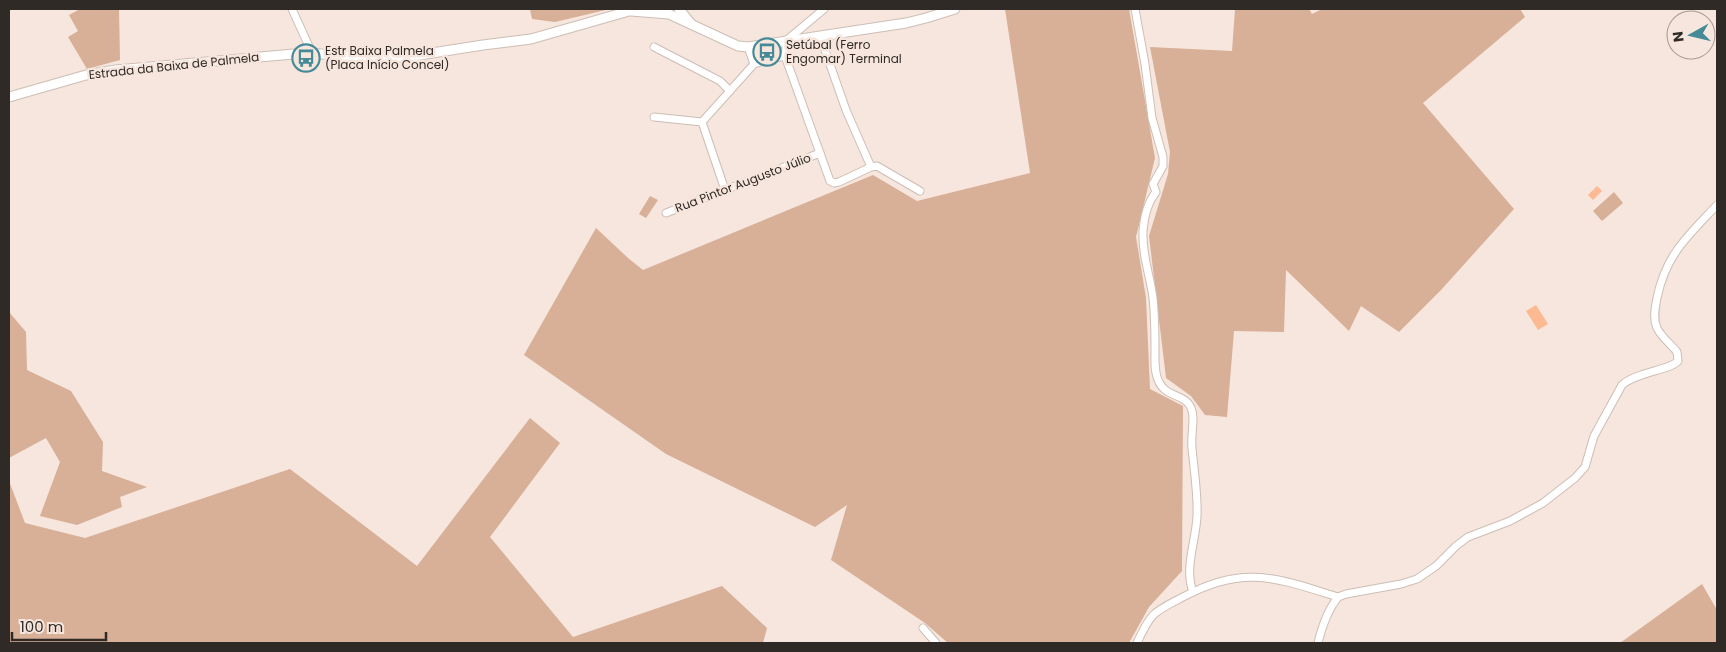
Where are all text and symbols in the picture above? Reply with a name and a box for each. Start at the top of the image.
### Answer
north arrow [1666,10,1716,60]
text: N [1667,30,1689,43]
place label: Setúbal (Ferro Engomar) Terminal [786,36,902,67]
bus stop icon: Setúbal (Ferro Engomar) Terminal [752,37,782,67]
place label: Estr Baixa Palmela (Placa Início Concel) [325,42,450,73]
bus stop icon: Estr Baixa Palmela (Placa Início Concel) [291,43,321,73]
street label: Estrada da Baixa de Palmela [88,48,260,83]
street label: Rua Pintor Augusto Júlio [672,149,814,216]
scale bar [12,610,106,642]
text: 100 m [20,616,63,637]

